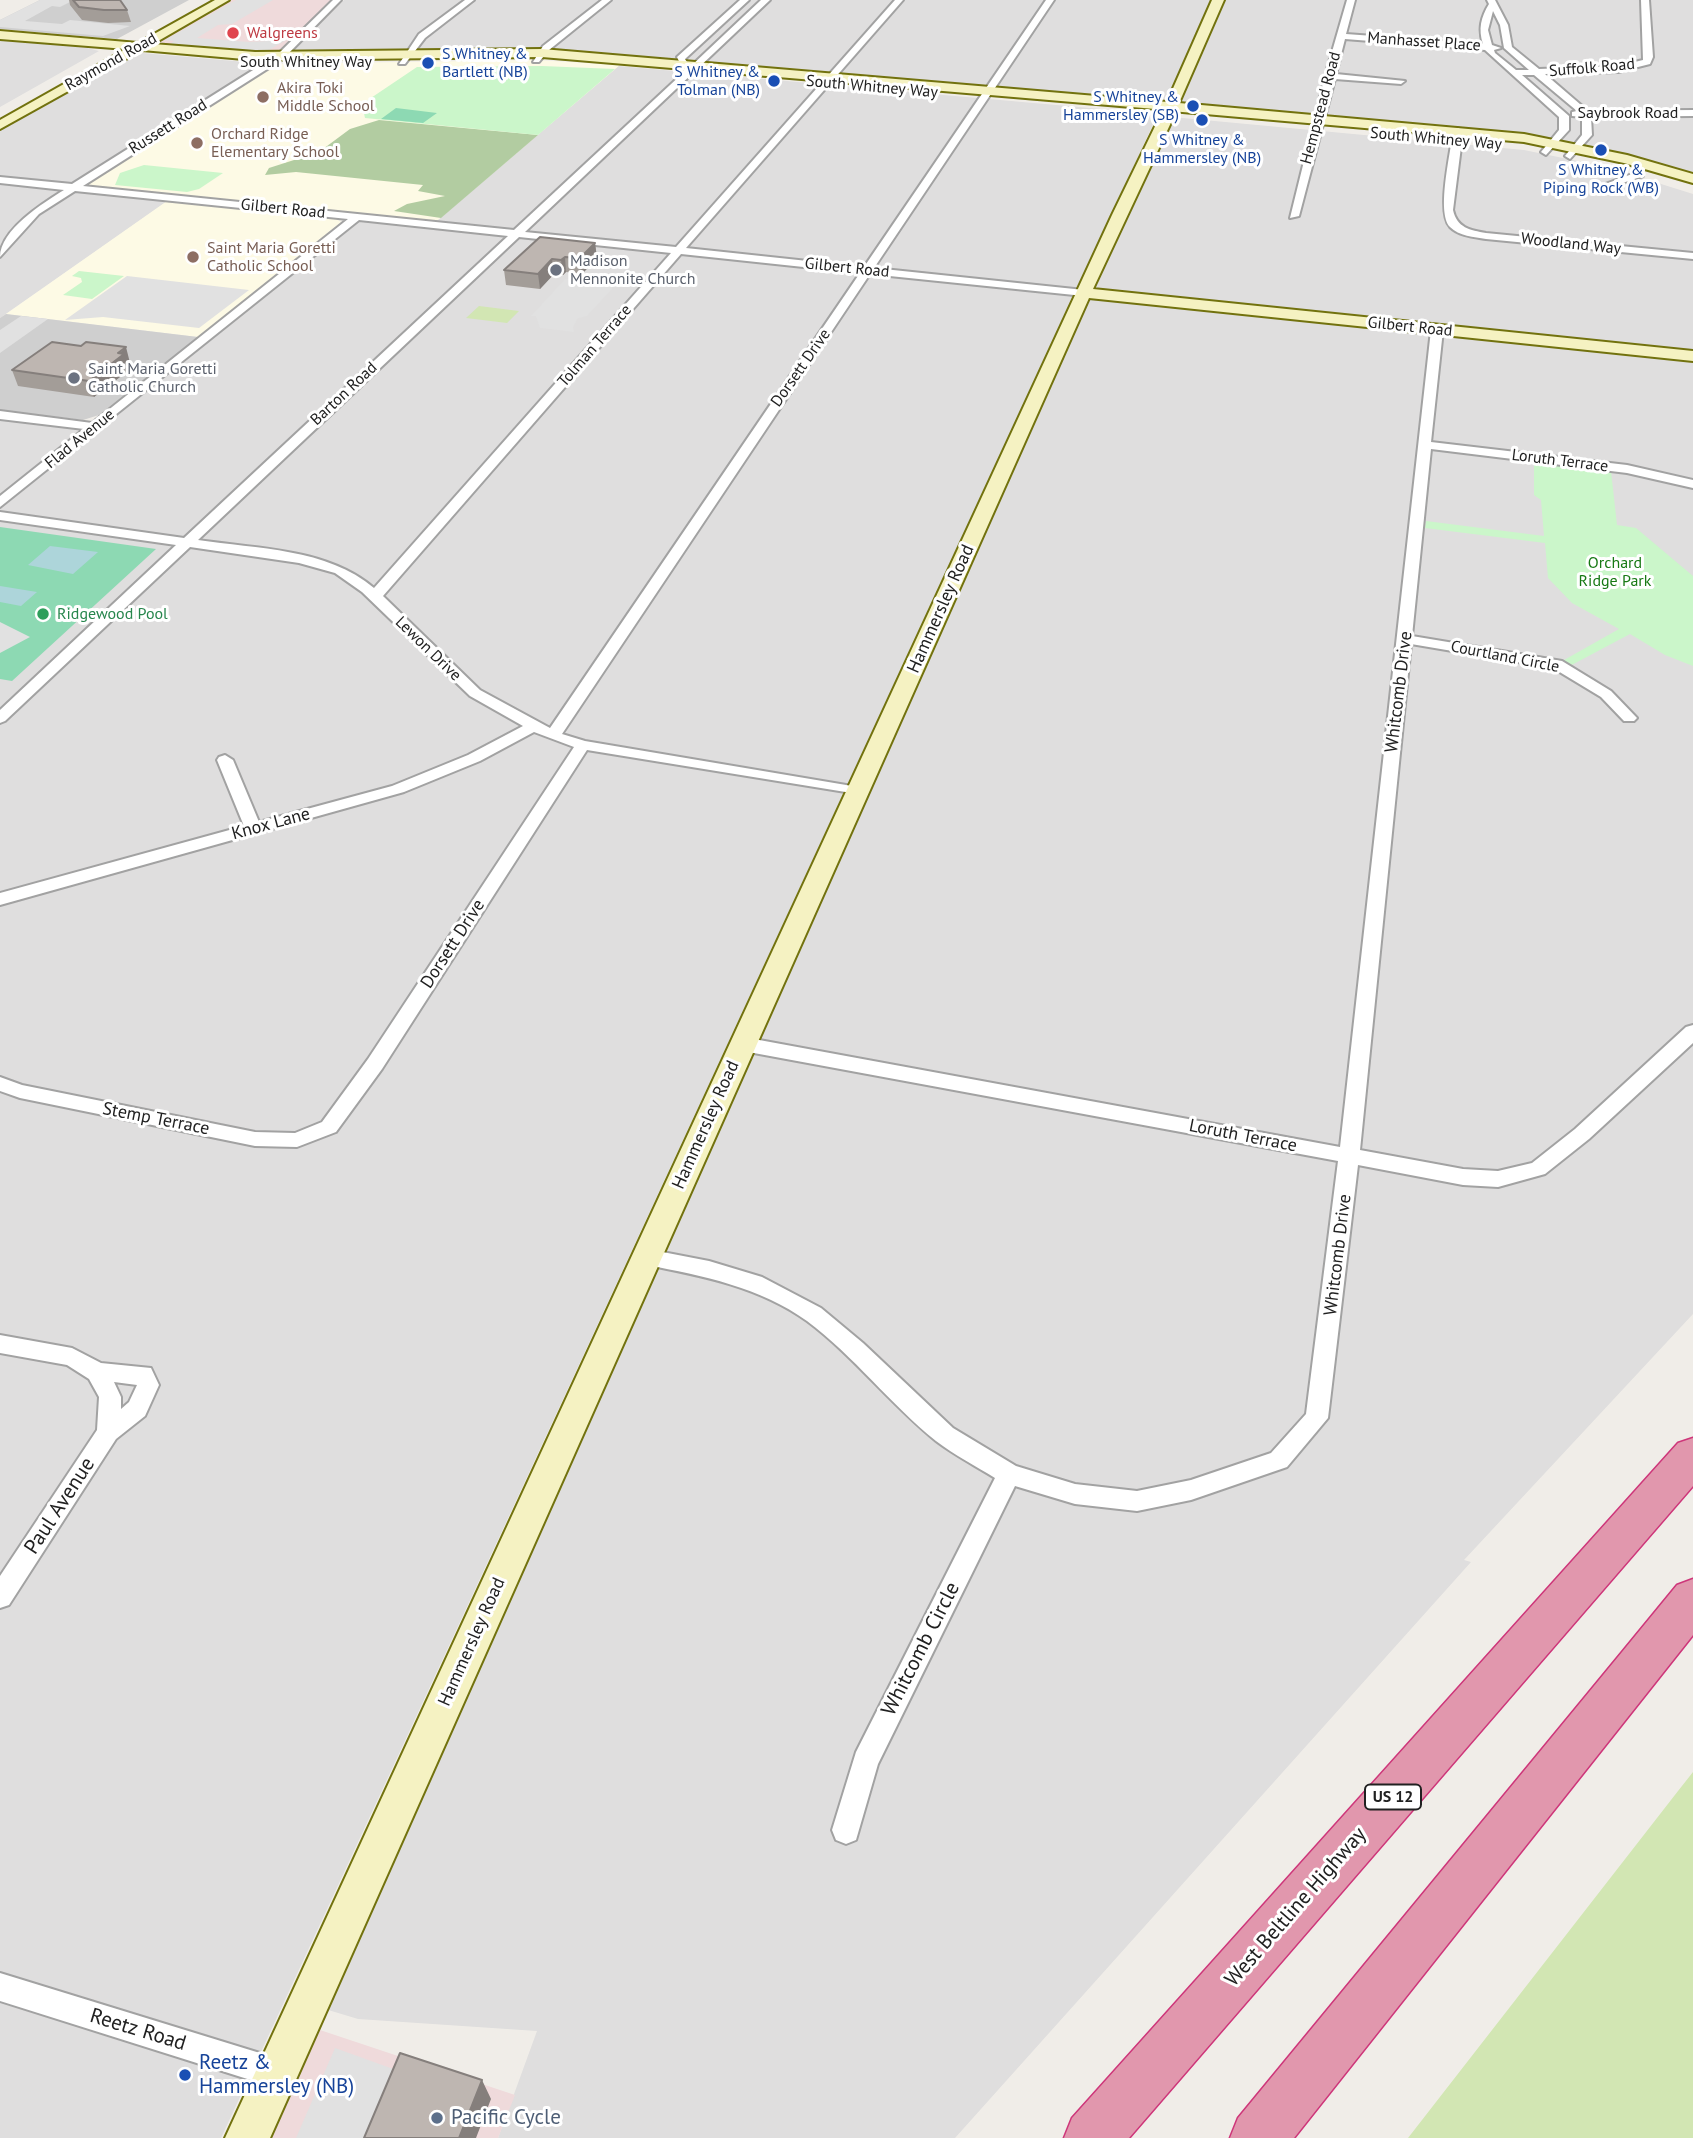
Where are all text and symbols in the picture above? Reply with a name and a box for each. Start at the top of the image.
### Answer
place label: Walgreens [247,23,318,43]
marker: Walgreens [225,25,241,41]
street label: Manhasset Place [1367,28,1481,56]
street label: Raymond Road [62,29,160,95]
place label: S Whitney & Bartlett (NB) [442,44,528,82]
street label: Hempstead Road [1297,50,1345,166]
street label: South Whitney Way [240,52,372,72]
marker: S Whitney & Bartlett (NB) [420,55,436,71]
street label: Suffolk Road [1548,55,1636,81]
place label: S Whitney & Tolman (NB) [674,62,760,100]
street label: South Whitney Way [805,72,939,102]
marker: S Whitney & Tolman (NB) [766,73,782,89]
place label: Akira Toki Middle School [277,78,375,116]
place label: S Whitney & Hammersley (SB) [1063,87,1179,125]
marker: Akira Toki Middle School [255,89,271,105]
street label: Russett Road [125,95,211,159]
marker: S Whitney & Hammersley (SB) [1185,98,1201,114]
street label: Saybrook Road [1578,103,1678,123]
marker: S Whitney & Hammersley (NB) [1194,112,1210,128]
place label: Orchard Ridge Elementary School [211,124,339,162]
street label: South Whitney Way [1369,124,1503,154]
place label: S Whitney & Hammersley (NB) [1143,130,1261,168]
marker: Orchard Ridge Elementary School [189,135,205,151]
marker: S Whitney & Piping Rock (WB) [1593,142,1609,158]
place label: S Whitney & Piping Rock (WB) [1543,160,1659,198]
street label: Gilbert Road [240,195,326,223]
street label: Woodland Way [1520,229,1622,259]
place label: Saint Maria Goretti Catholic School [207,238,336,276]
marker: Saint Maria Goretti Catholic School [185,249,201,265]
place label: Madison Mennonite Church [570,251,695,289]
street label: Gilbert Road [804,254,890,282]
marker: Madison Mennonite Church [548,262,564,278]
street label: Tolman Terrace [554,301,636,391]
street label: Gilbert Road [1367,313,1453,341]
street label: Dorsett Drive [767,326,835,410]
street label: Barton Road [307,358,381,430]
place label: Saint Maria Goretti Catholic Church [88,359,217,397]
marker: Saint Maria Goretti Catholic Church [66,370,82,386]
street label: Flad Avenue [41,405,119,473]
street label: Loruth Terrace [1511,446,1609,476]
street label: Hammersley Road [903,541,979,677]
park label: Orchard Ridge Park [1579,553,1651,591]
place label: Ridgewood Pool [57,604,168,624]
marker: Ridgewood Pool [35,606,51,622]
street label: Lewon Drive [391,613,465,685]
street label: Whitcomb Drive [1381,630,1417,754]
street label: Courtland Circle [1449,637,1561,677]
street label: Knox Lane [229,803,313,845]
street label: Dorsett Drive [416,896,490,992]
street label: Hammersley Road [668,1057,744,1193]
street label: Stemp Terrace [101,1098,211,1140]
street label: Loruth Terrace [1187,1115,1299,1157]
street label: Whitcomb Drive [1320,1193,1356,1317]
street label: Paul Avenue [19,1453,101,1559]
street label: Hammersley Road [434,1574,510,1710]
street label: Whitcomb Circle [876,1578,966,1720]
road number: US 12 [1365,1784,1421,1810]
street label: West Beltline Highway [1220,1822,1372,1992]
street label: Reetz Road [87,2003,189,2057]
place label: Reetz & Hammersley (NB) [199,2050,354,2100]
marker: Reetz & Hammersley (NB) [177,2067,193,2083]
place label: Pacific Cycle [451,2105,561,2131]
marker: Pacific Cycle [429,2110,445,2126]

